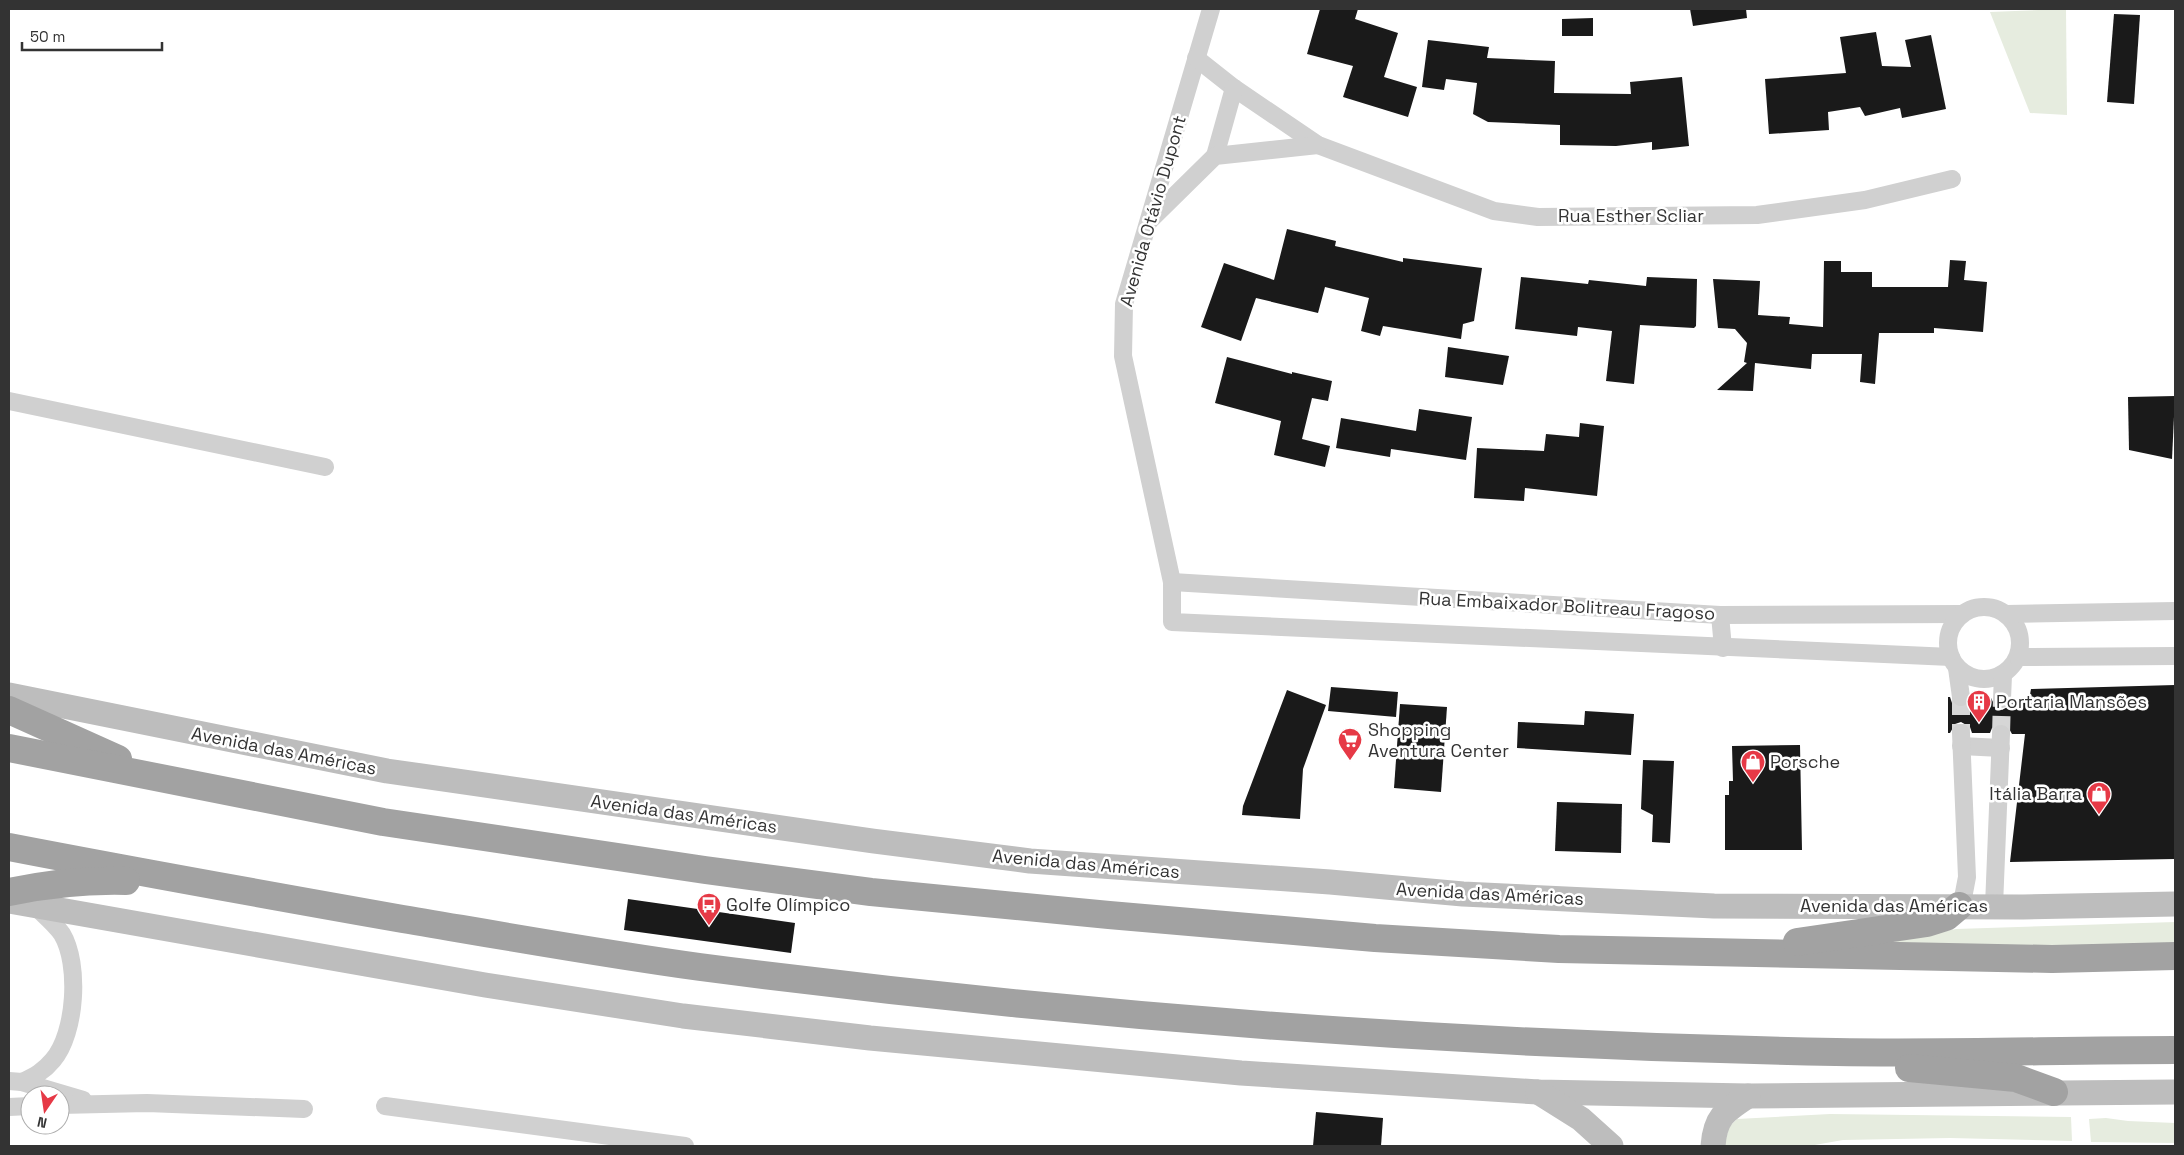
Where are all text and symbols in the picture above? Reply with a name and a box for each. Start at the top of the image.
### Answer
scale bar [22,20,162,52]
text: 50 m [30,27,65,46]
street label: Avenida Otávio Dupont [1114,113,1191,309]
street label: Rua Esther Scliar [1558,204,1704,227]
street label: Rua Embaixador Bolitreau Fragoso [1418,586,1716,625]
building icon: Portaria Mansões [1966,689,1992,723]
place label: Portaria Mansões [1996,690,2147,713]
place label: Shopping Aventura Center [1368,718,1509,762]
street label: Avenida das Américas [190,721,379,780]
supermarket icon: Shopping Aventura Center [1337,727,1363,761]
shop icon: Porsche [1740,749,1766,783]
place label: Porsche [1770,750,1840,773]
shop icon: Itália Barra [2086,781,2112,815]
place label: Itália Barra [1989,782,2082,805]
street label: Avenida das Américas [589,789,779,838]
street label: Avenida das Américas [991,844,1181,883]
street label: Avenida das Américas [1396,877,1584,910]
bus stop icon: Golfe Olímpico [696,892,722,926]
place label: Golfe Olímpico [726,893,850,916]
street label: Avenida das Américas [1800,894,1988,917]
north arrow [20,1085,70,1135]
text: N [35,1113,49,1132]

